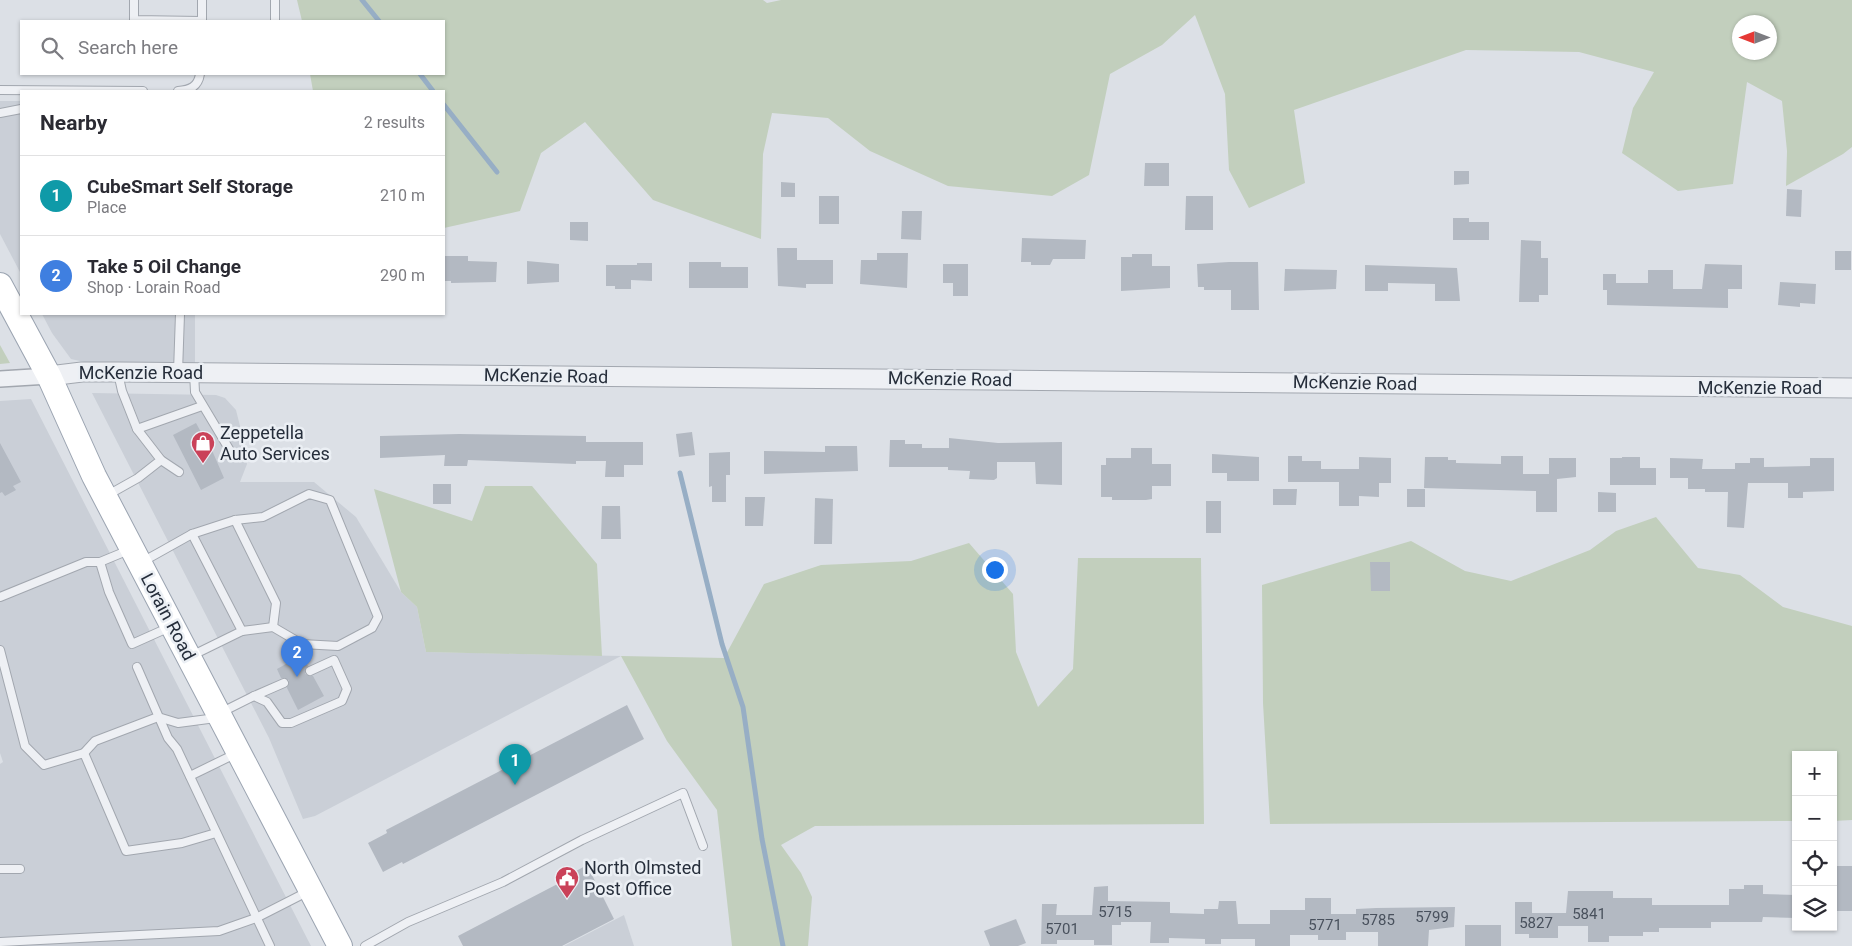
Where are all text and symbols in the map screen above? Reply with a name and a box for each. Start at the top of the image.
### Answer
north arrow [1732,15,1777,60]
search box [20,20,445,75]
icon: search [38,34,66,62]
text: Search here [78,36,178,59]
text: Nearby [40,111,107,135]
text: 2 results [364,113,425,132]
text: CubeSmart Self Storage [87,175,293,198]
text: 1 [51,186,61,205]
text: 210 m [380,186,425,205]
text: Place [87,198,127,217]
text: Take 5 Oil Change [87,255,241,278]
text: 2 [51,266,61,285]
text: 290 m [380,266,425,285]
text: Shop · Lorain Road [87,278,221,297]
street label: McKenzie Road [79,362,203,383]
street label: McKenzie Road [484,364,608,387]
street label: McKenzie Road [888,367,1012,390]
street label: McKenzie Road [1293,371,1417,394]
street label: McKenzie Road [1698,377,1822,398]
place label: Zeppetella Auto Services [220,422,330,464]
shop icon: Zeppetella Auto Services [190,430,216,464]
your location [982,557,1008,583]
street label: Lorain Road [137,570,200,664]
pin: 2 [281,636,313,677]
pin: 1 [499,744,531,785]
map controls [1792,751,1837,931]
button: + [1792,751,1837,796]
button: − [1792,796,1837,841]
button: locate [1792,841,1837,886]
place label: North Olmsted Post Office [584,857,701,899]
public building icon: North Olmsted Post Office [554,865,580,899]
button: layers [1792,886,1837,931]
house number: 5715 [1098,903,1132,921]
house number: 5841 [1572,905,1606,923]
house number: 5799 [1415,908,1449,926]
house number: 5785 [1361,911,1395,929]
house number: 5827 [1519,914,1553,932]
house number: 5771 [1308,916,1342,934]
house number: 5701 [1045,920,1079,938]

